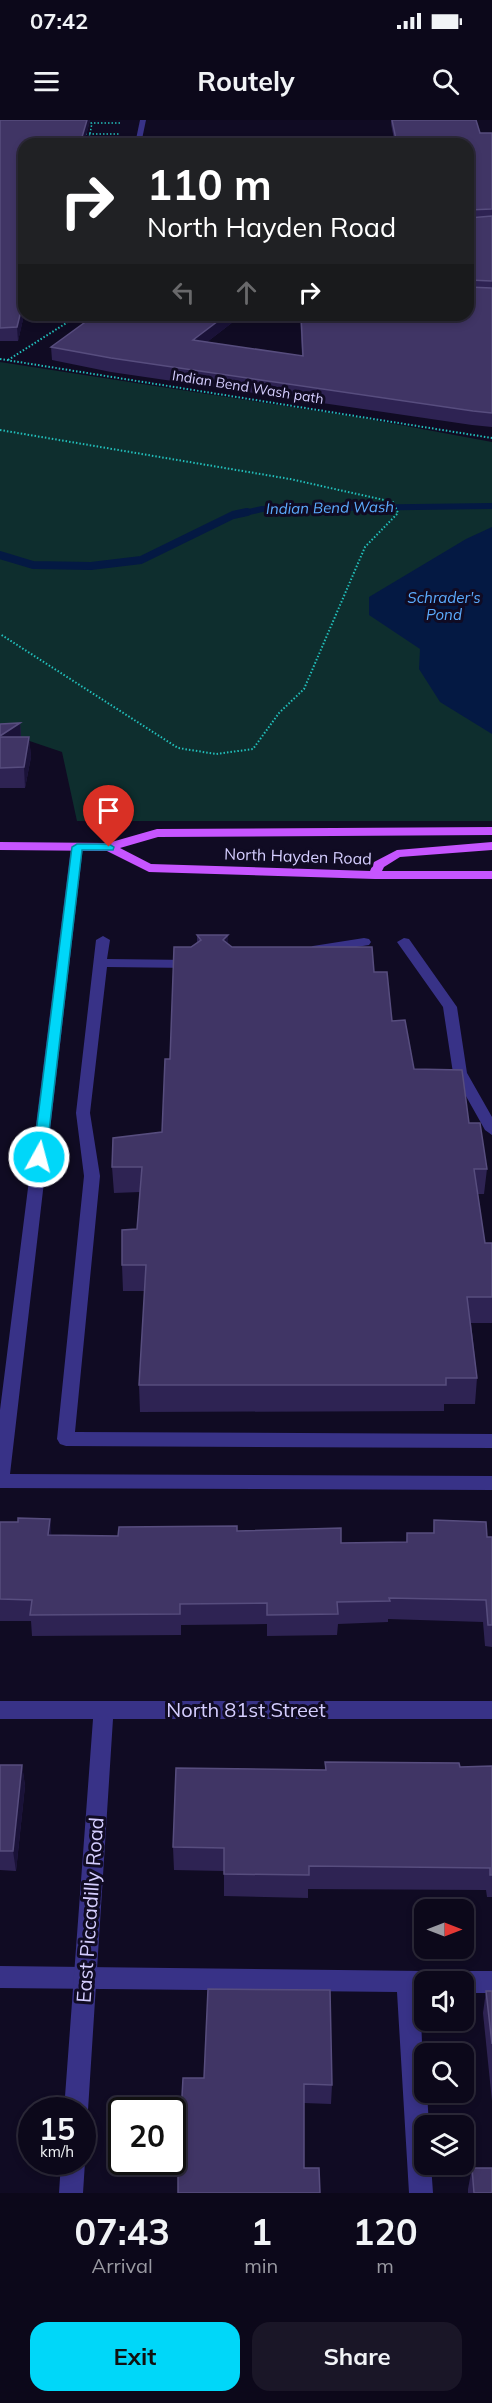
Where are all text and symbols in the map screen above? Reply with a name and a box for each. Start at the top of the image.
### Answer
text: 07:42 [30,7,88,35]
text: Routely [197,64,295,98]
icon: menu [30,65,63,98]
icon: search [429,65,462,98]
text: 110 m [147,158,272,211]
icon: right [48,162,126,240]
text: North Hayden Road [147,210,396,244]
icon: left [167,276,200,309]
icon: ahead [230,276,263,309]
icon: right [293,276,326,309]
street label: Indian Bend Wash path [171,366,325,408]
water label: Indian Bend Wash [266,497,394,518]
water label: Schrader's Pond [407,588,481,624]
pin [83,785,134,847]
icon: arrive [92,794,125,827]
street label: North Hayden Road [224,843,372,869]
position arrow [7,1125,71,1189]
street label: North 81st Street [166,1697,326,1722]
street label: East Piccadilly Road [71,1816,108,2004]
north arrow [414,1899,474,1959]
map controls [414,1899,474,2175]
button: sound [414,1971,474,2031]
button: search [414,2043,474,2103]
speed limit sign: 20 [108,2097,186,2175]
text: 15 [39,2110,75,2148]
button: layers [414,2115,474,2175]
text: km/h [40,2142,74,2161]
text: 07:43 [74,2209,170,2254]
text: 1 [250,2209,272,2254]
text: 120 [353,2209,418,2254]
text: Arrival [92,2253,153,2278]
text: min [244,2253,278,2278]
text: m [376,2253,394,2278]
button: Exit [30,2322,240,2391]
button: Share [252,2322,462,2391]

